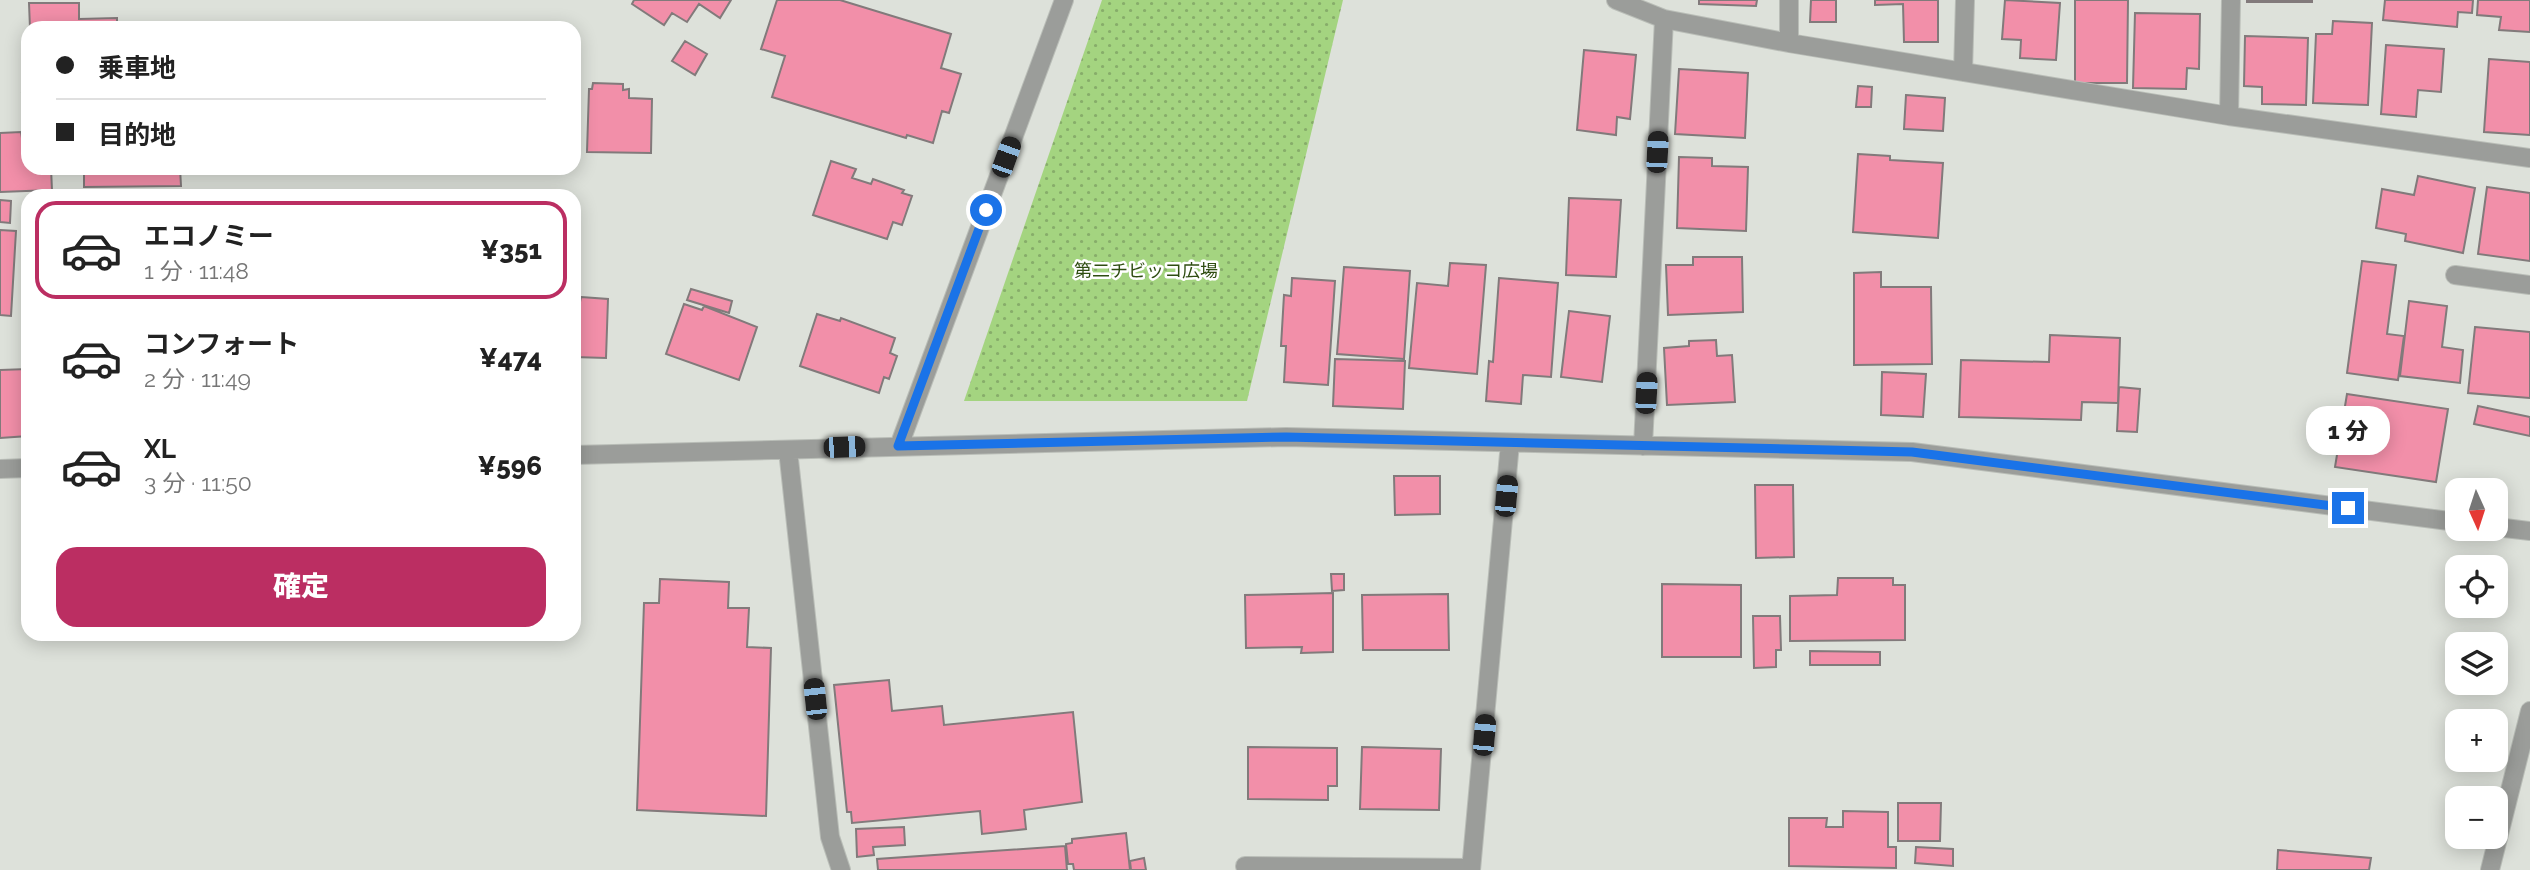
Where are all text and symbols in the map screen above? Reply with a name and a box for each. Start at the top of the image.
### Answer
text: 乗車地 [98,53,176,83]
text: 目的地 [98,120,176,150]
car [1646,130,1669,174]
car [989,134,1024,180]
route start [970,194,1002,226]
icon: car [60,219,123,282]
text: エコノミー [144,221,274,251]
text: ¥351 [480,235,542,265]
text: 1 分 · 11:48 [144,257,249,284]
park label: 第二チビッコ広場 [1074,260,1218,281]
icon: car [60,327,123,390]
text: コンフォート [144,329,299,359]
text: ¥474 [479,343,542,373]
text: 2 分 · 11:49 [144,365,251,392]
car [1635,371,1658,415]
callout: 1 分 [2306,406,2390,456]
text: 1 分 [2328,417,2368,444]
text: XL [144,434,176,464]
icon: car [60,435,123,498]
car [823,436,866,458]
text: ¥596 [477,451,542,481]
text: 3 分 · 11:50 [144,469,252,496]
car [1494,474,1519,518]
north arrow [2445,478,2508,541]
map controls [2445,478,2508,849]
route end [2332,492,2364,524]
button: 確定 [56,547,546,627]
button: locate [2445,555,2508,618]
button: layers [2445,632,2508,695]
car [803,677,828,721]
button: + [2445,709,2508,772]
car [1472,713,1497,757]
button: − [2445,786,2508,849]

